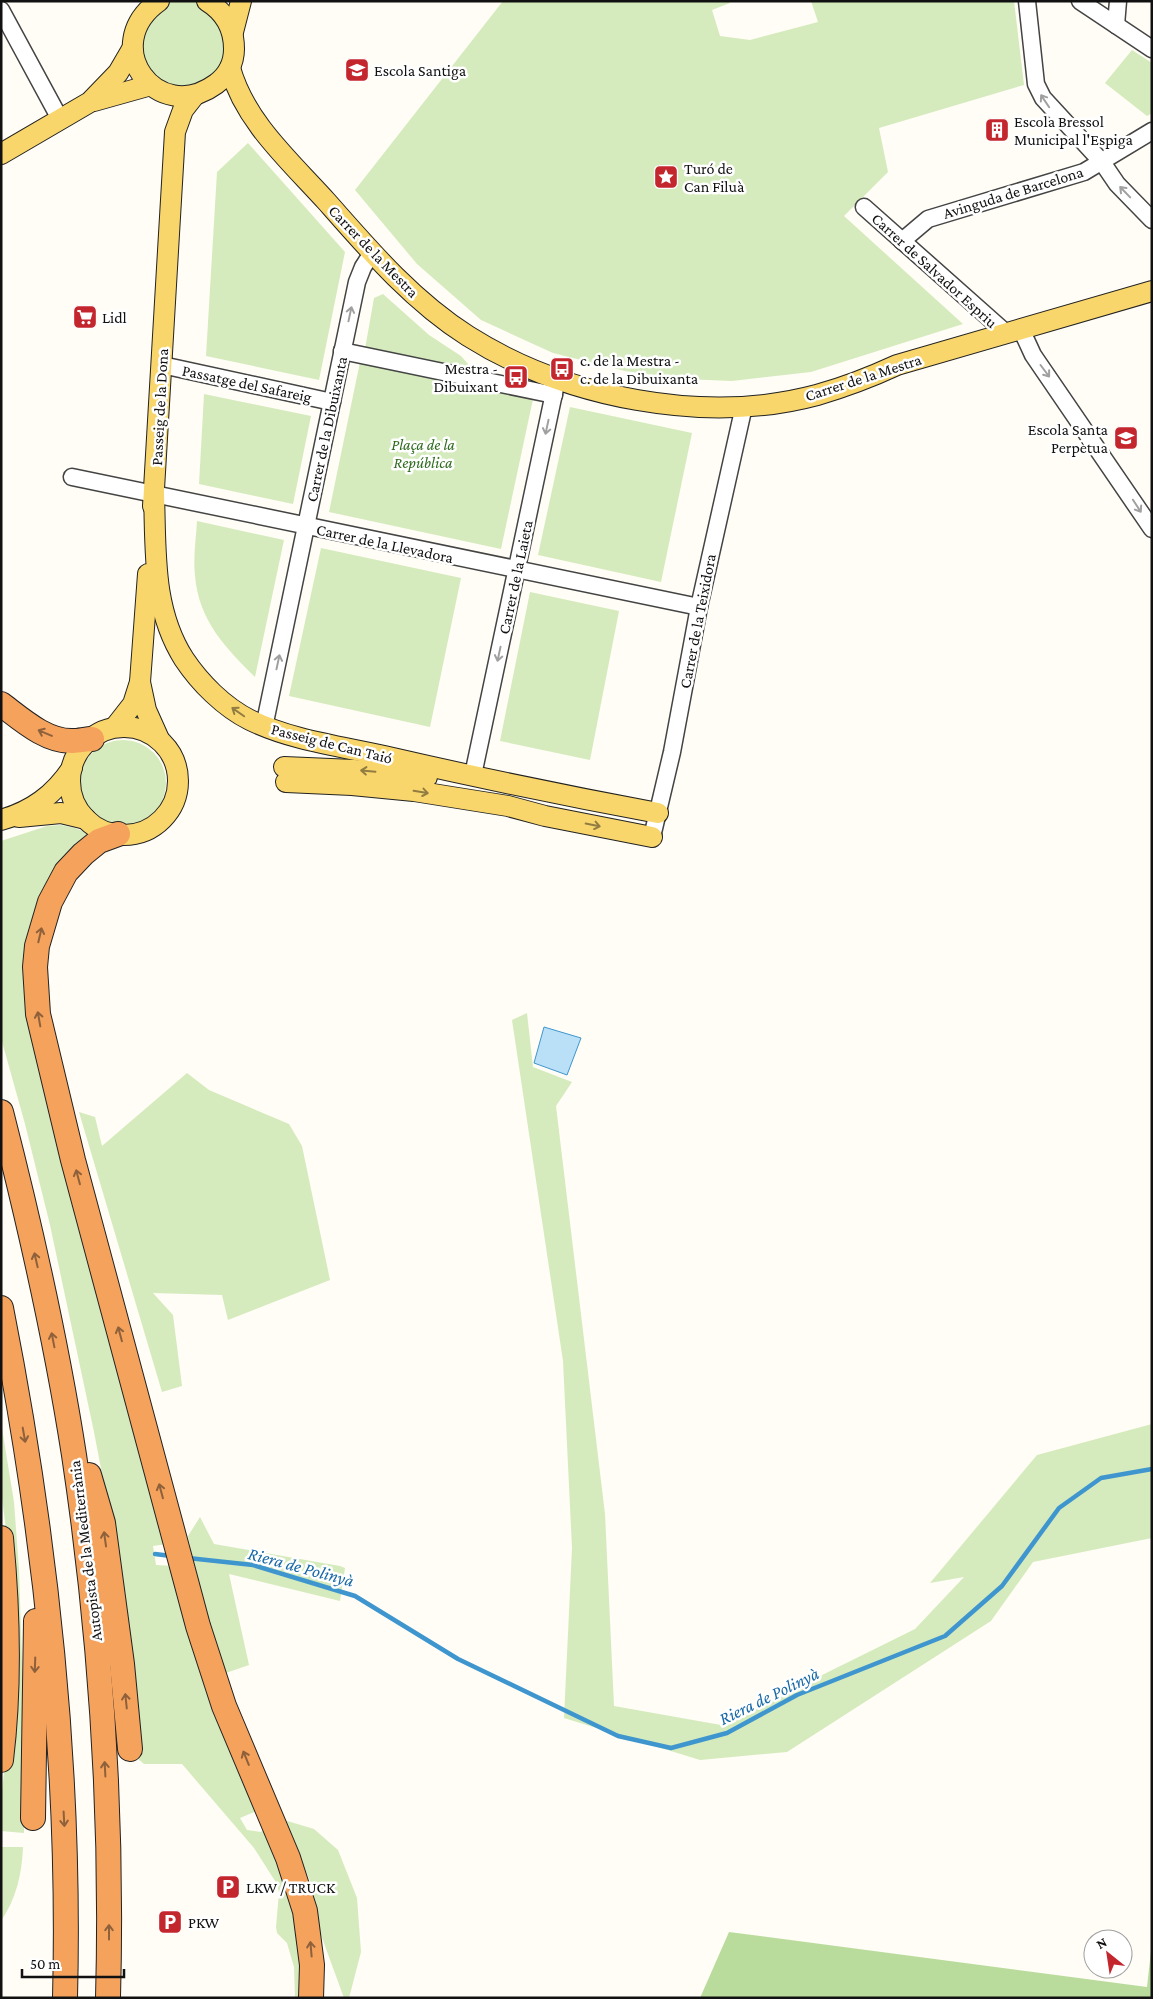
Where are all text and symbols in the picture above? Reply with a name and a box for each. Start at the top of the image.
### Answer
school or university icon: Escola Santiga [344,57,370,83]
place label: Escola Santiga [374,62,467,80]
one-way arrow [1040,94,1050,108]
place label: Escola Bressol Municipal l'Espiga [1014,113,1133,149]
building icon: Escola Bressol Municipal l'Espiga [984,117,1010,143]
place label: Turó de Can Filuà [684,160,745,195]
street label: Avinguda de Barcelona [941,163,1086,223]
place icon: Turó de Can Filuà [653,164,679,190]
one-way arrow [1119,186,1131,199]
street label: Carrer de la Mestra [325,202,422,301]
street label: Carrer de Salvador Espriu [868,210,1001,332]
supermarket icon: Lidl [72,304,98,330]
one-way arrow [346,307,355,323]
place label: Lidl [102,309,127,326]
street label: Passeig de la Dona [148,347,172,466]
street label: Carrer de la Mestra [803,350,924,404]
place label: c. de la Mestra - c. de la Dibuixanta [580,352,699,387]
street label: Carrer de la Dibuixanta [303,354,350,503]
bus stop icon: c. de la Mestra - c. de la Dibuixanta [549,356,575,382]
place label: Mestra - Dibuixant [434,360,499,395]
street label: Passatge del Safareig [180,361,313,407]
bus stop icon: Mestra - Dibuixant [503,364,529,390]
one-way arrow [1040,364,1051,377]
one-way arrow [542,418,551,434]
place label: Escola Santa Perpètua [1028,421,1109,457]
school or university icon: Escola Santa Perpètua [1113,425,1139,451]
park label: Plaça de la República [391,436,455,472]
one-way arrow [1132,498,1142,512]
street label: Carrer de la Laieta [495,518,536,636]
street label: Carrer de la Llevadora [315,521,456,566]
street label: Carrer de la Teixidora [676,552,719,690]
one-way arrow [493,646,503,662]
one-way arrow [273,654,283,670]
one-way arrow [231,707,245,717]
street label: Passeig de Can Taió [269,720,394,768]
one-way arrow [38,728,53,738]
one-way arrow [360,767,376,776]
one-way arrow [413,787,429,797]
one-way arrow [584,821,600,831]
one-way arrow [36,927,45,943]
one-way arrow [33,1012,43,1028]
one-way arrow [72,1170,82,1186]
one-way arrow [31,1252,40,1268]
one-way arrow [114,1327,124,1343]
one-way arrow [48,1332,58,1348]
one-way arrow [20,1427,30,1443]
street label: Autopista de la Mediterrània [66,1459,106,1642]
one-way arrow [156,1484,166,1500]
one-way arrow [100,1532,110,1548]
water label: Riera de Polinyà [246,1543,357,1591]
one-way arrow [30,1656,40,1673]
water label: Riera de Polinyà [716,1663,823,1729]
one-way arrow [121,1693,131,1709]
one-way arrow [240,1750,249,1765]
one-way arrow [101,1761,110,1777]
one-way arrow [60,1811,69,1827]
parking icon: LKW / TRUCK [215,1874,241,1900]
place label: LKW / TRUCK [246,1879,336,1896]
parking icon: PKW [157,1909,183,1935]
place label: PKW [188,1914,219,1931]
one-way arrow [104,1924,114,1940]
north arrow [1083,1929,1133,1979]
text: N [1093,1933,1110,1952]
one-way arrow [306,1941,315,1957]
scale bar [22,1946,125,1978]
text: 50 m [30,1956,60,1972]

